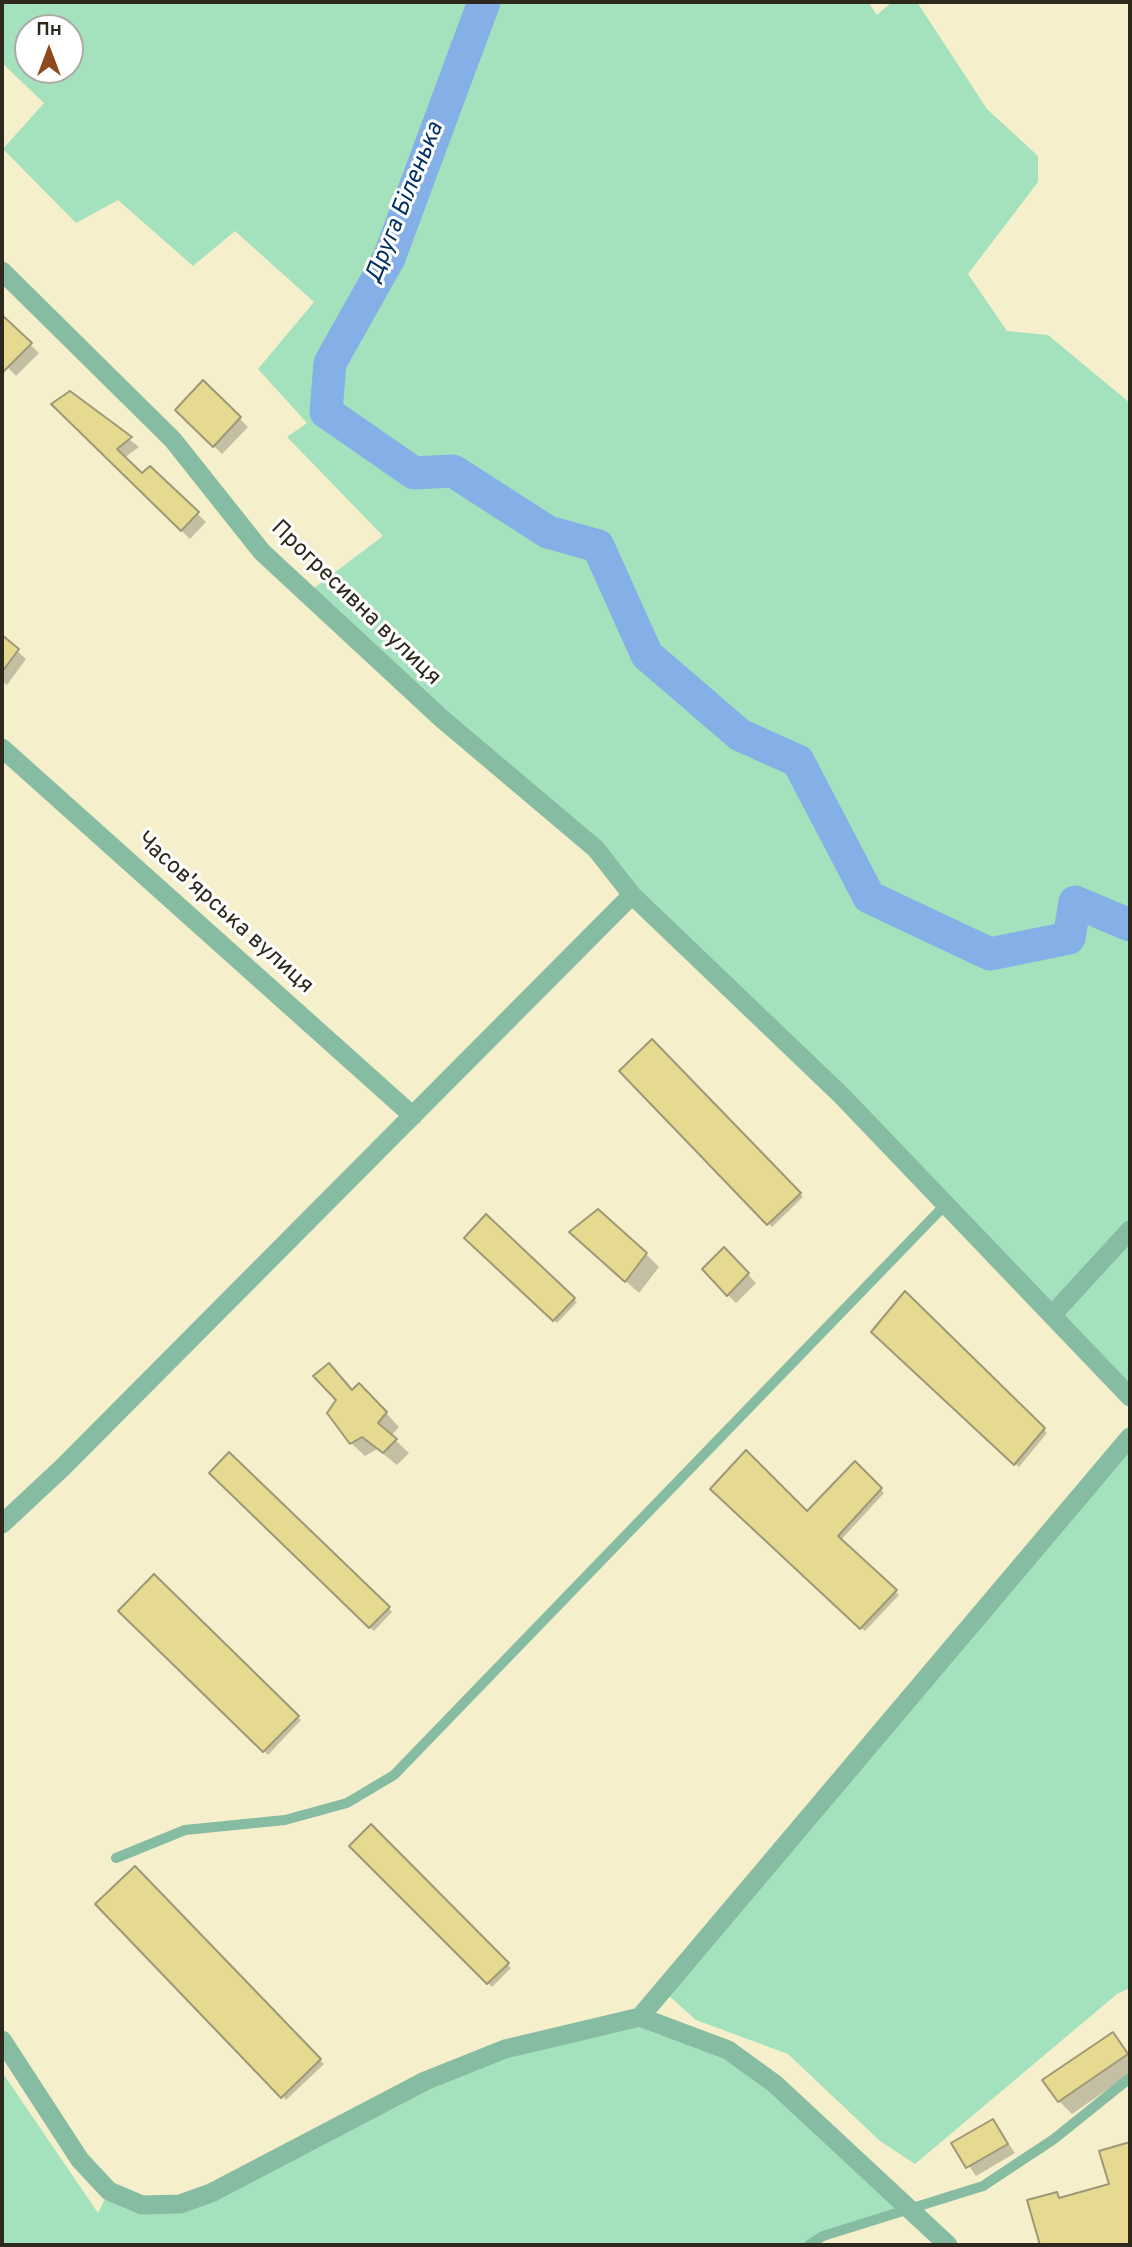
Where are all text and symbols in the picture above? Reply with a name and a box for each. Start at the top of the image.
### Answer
north arrow [14,14,84,84]
text: Пн [36,18,62,42]
water label: Друга Біленька [361,118,451,288]
street label: Прогресивна вулиця [264,516,446,692]
street label: Часов'ярська вулиця [130,827,318,1001]

